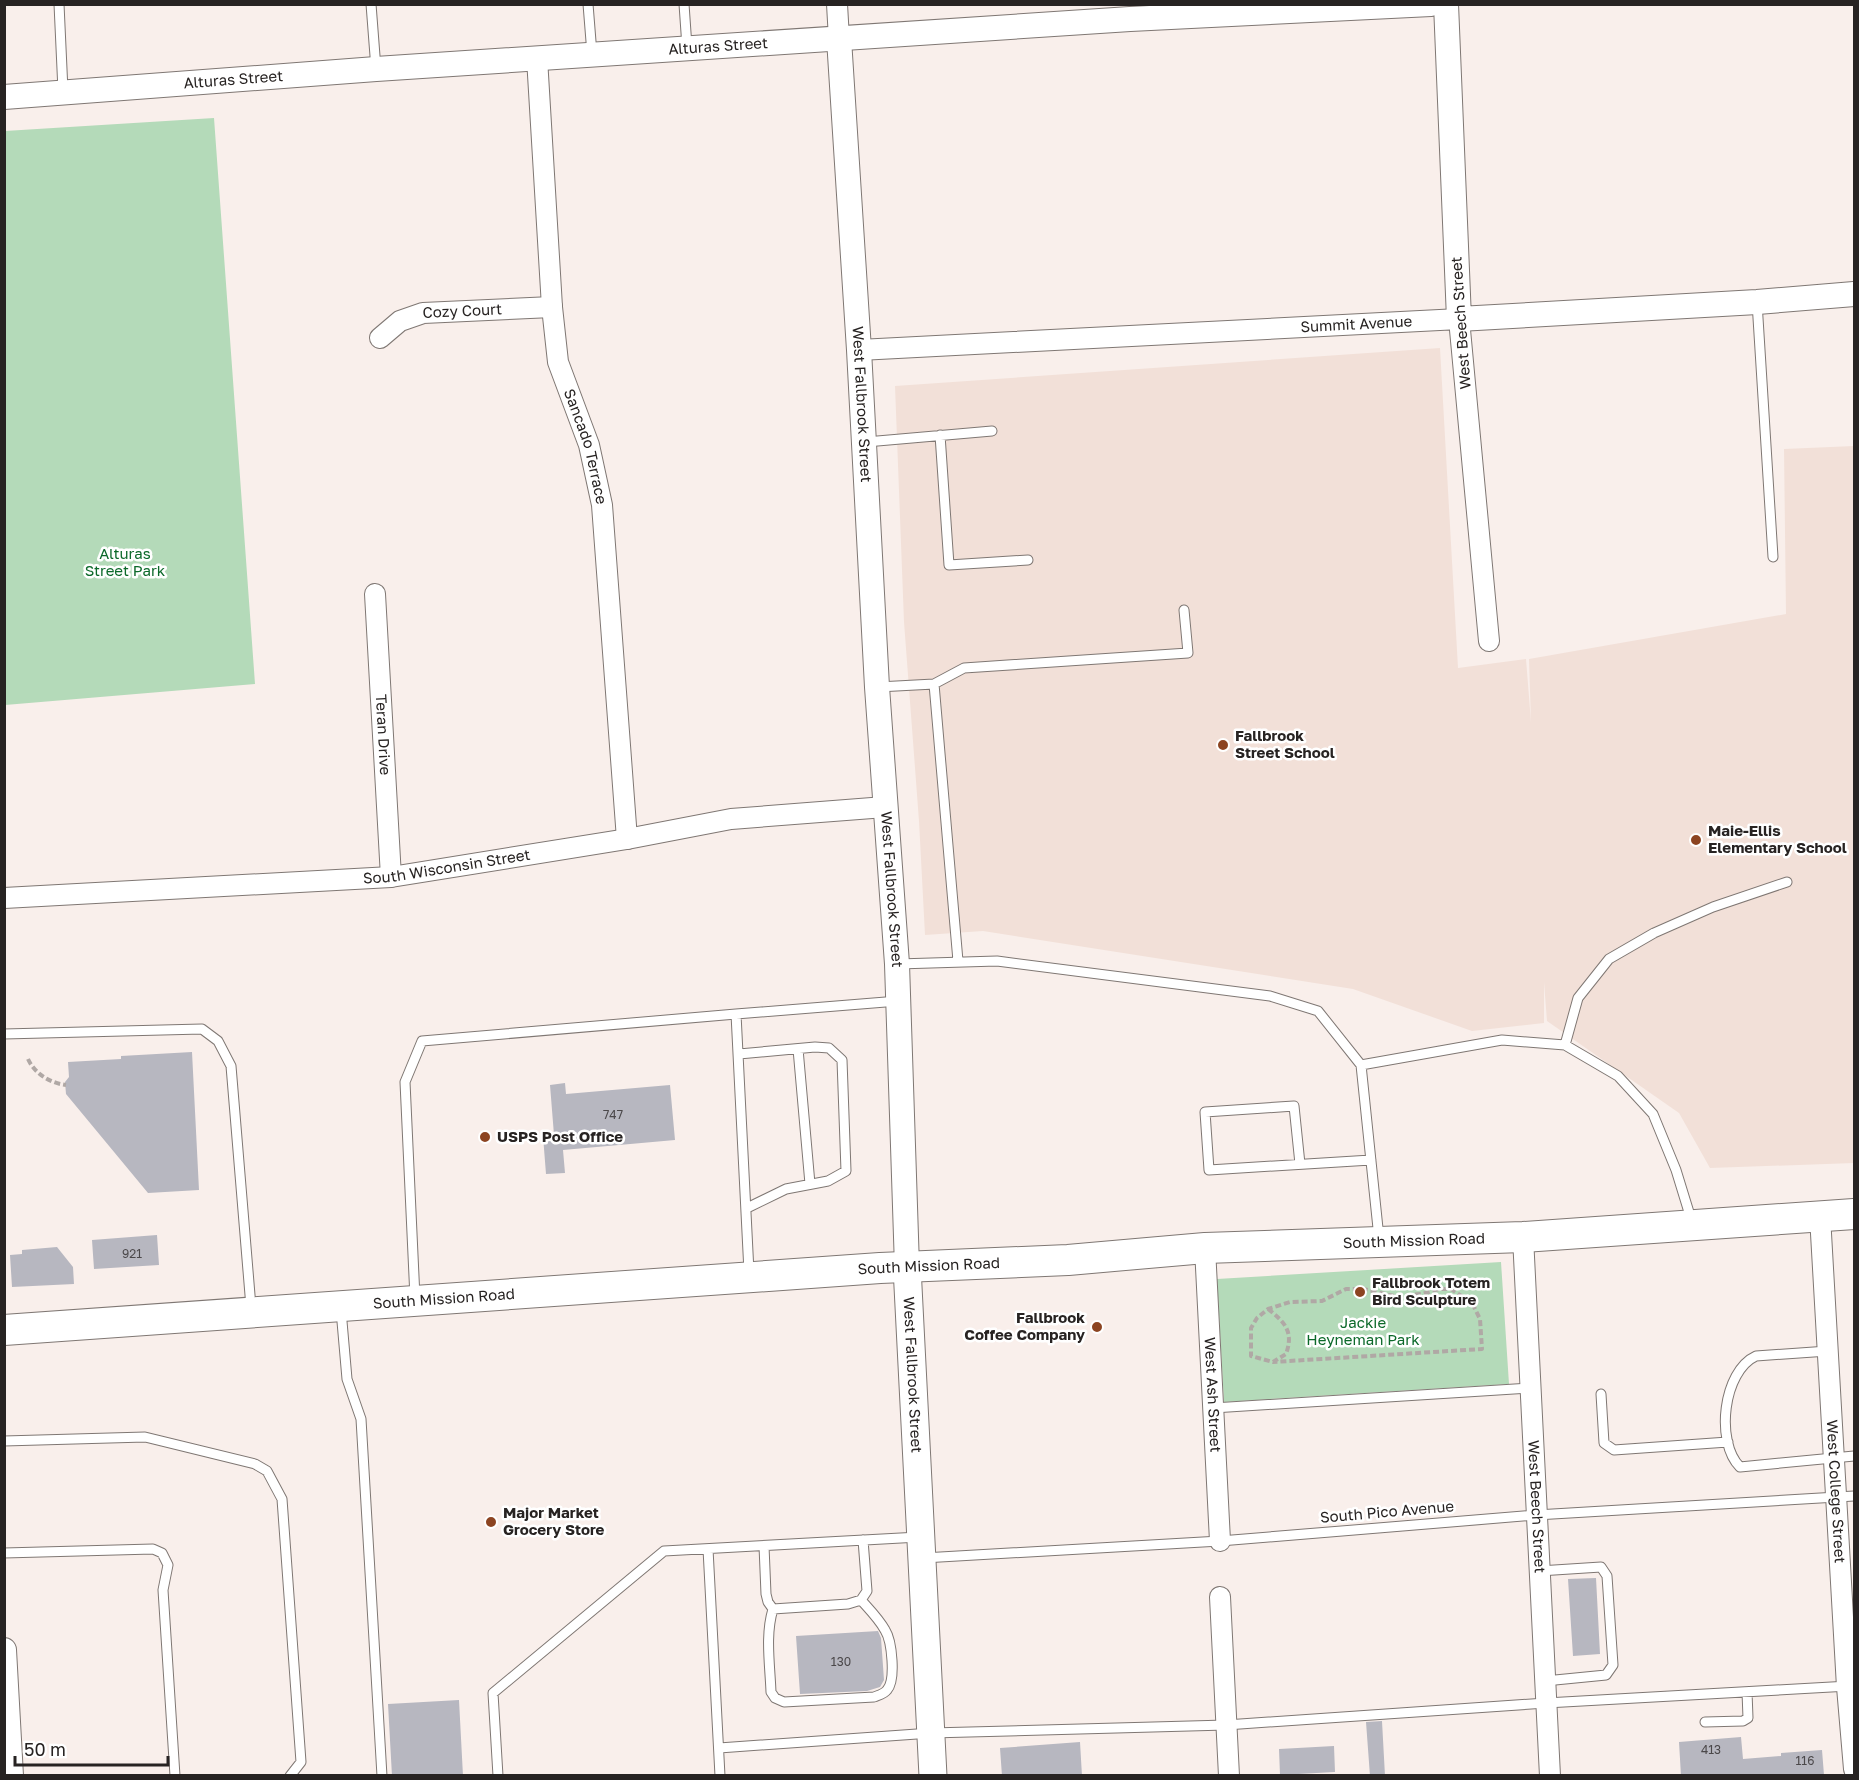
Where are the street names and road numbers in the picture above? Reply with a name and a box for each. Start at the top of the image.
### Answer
street label: Alturas Street [668,33,768,58]
street label: Alturas Street [183,66,284,91]
street label: West Beech Street [1446,256,1474,390]
street label: Cozy Court [422,299,503,321]
street label: Summit Avenue [1300,311,1413,335]
street label: West Fallbrook Street [849,325,876,483]
street label: Sancado Terrace [561,386,612,506]
street label: Teran Drive [373,694,395,776]
street label: West Fallbrook Street [878,810,907,968]
street label: South Wisconsin Street [362,845,531,887]
street label: South Mission Road [1342,1228,1485,1251]
street label: South Mission Road [857,1253,1000,1278]
street label: South Mission Road [372,1284,515,1312]
street label: West Fallbrook Street [901,1296,926,1454]
street label: West Ash Street [1202,1337,1225,1453]
street label: West College Street [1824,1419,1850,1564]
street label: West Beech Street [1525,1440,1550,1574]
street label: South Pico Avenue [1319,1496,1455,1526]

